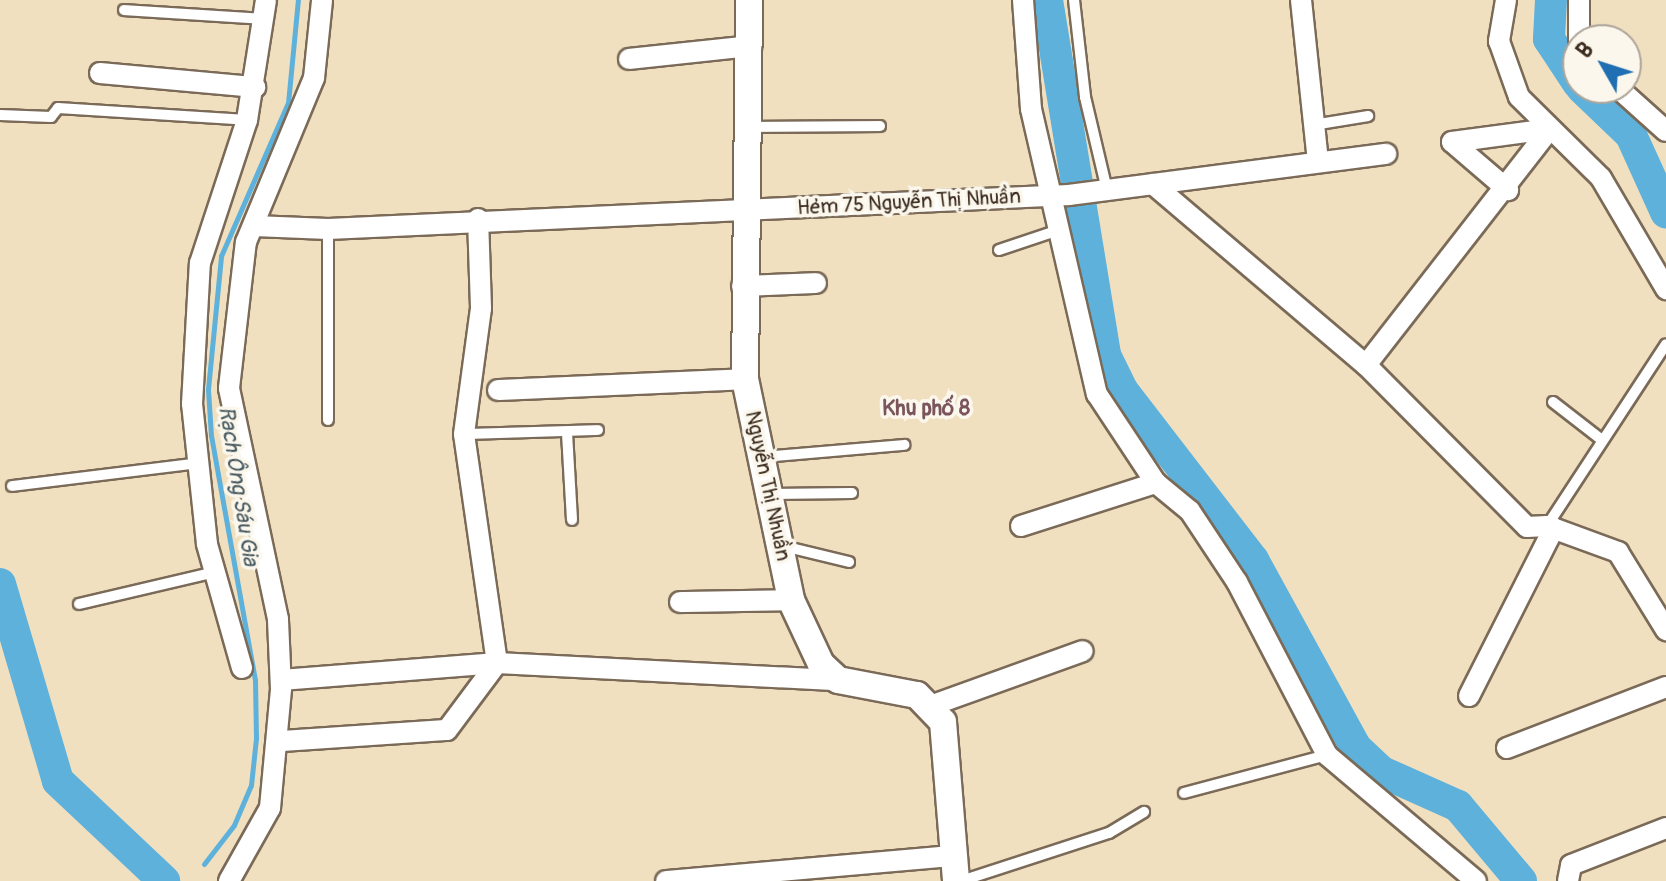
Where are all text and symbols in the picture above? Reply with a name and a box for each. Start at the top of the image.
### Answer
north arrow [1562,24,1642,104]
text: B [1570,37,1600,64]
street label: Hẻm 75 Nguyễn Thị Nhuần [797,184,1021,220]
district label: Khu phố 8 [882,396,970,422]
water label: Rạch Ông Sáu Gia [212,404,264,568]
street label: Nguyễn Thị Nhuần [740,409,796,563]

